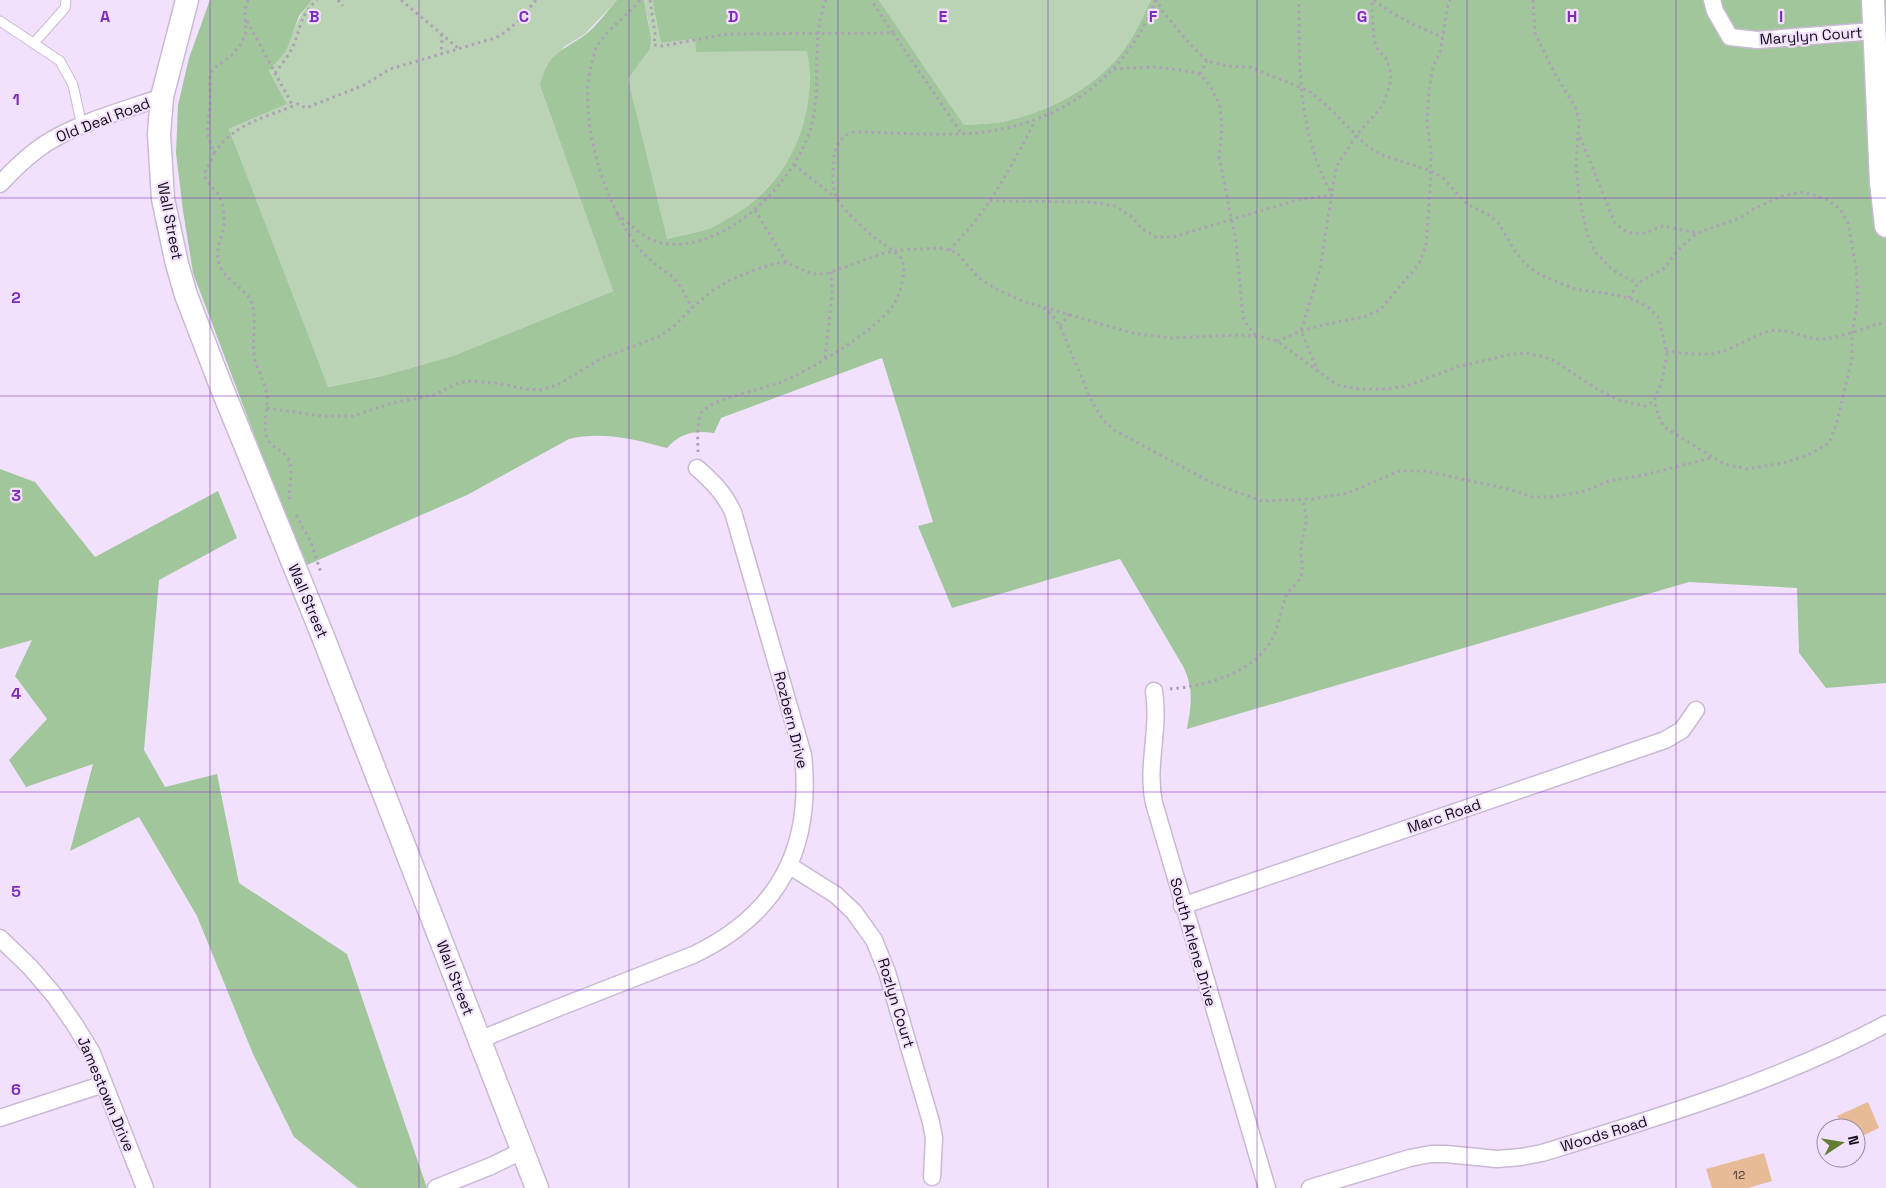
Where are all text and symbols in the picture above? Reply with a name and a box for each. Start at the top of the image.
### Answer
text: A [100,6,110,27]
text: B [309,6,319,27]
text: C [519,6,529,27]
text: D [728,6,738,27]
text: E [939,6,948,27]
text: F [1149,6,1158,27]
text: G [1357,6,1367,27]
text: H [1567,6,1577,27]
text: I [1779,6,1783,27]
street label: Marylyn Court [1759,22,1863,49]
text: 1 [12,89,20,110]
street label: Old Deal Road [53,93,152,146]
street label: Wall Street [154,180,187,261]
text: 2 [11,287,21,308]
text: 3 [11,485,21,506]
street label: Wall Street [284,561,333,641]
street label: Rozbern Drive [770,669,813,771]
text: 4 [11,683,21,704]
street label: Marc Road [1405,794,1483,837]
street label: South Arlene Drive [1166,875,1221,1008]
text: 5 [11,881,21,902]
street label: Wall Street [433,938,478,1018]
street label: Rozlyn Court [874,956,919,1050]
street label: Jamestown Drive [74,1033,139,1154]
text: 6 [11,1079,21,1100]
street label: Woods Road [1558,1111,1650,1156]
north arrow [1816,1118,1866,1168]
text: N [1844,1134,1863,1147]
house number: 12 [1733,1167,1745,1183]

